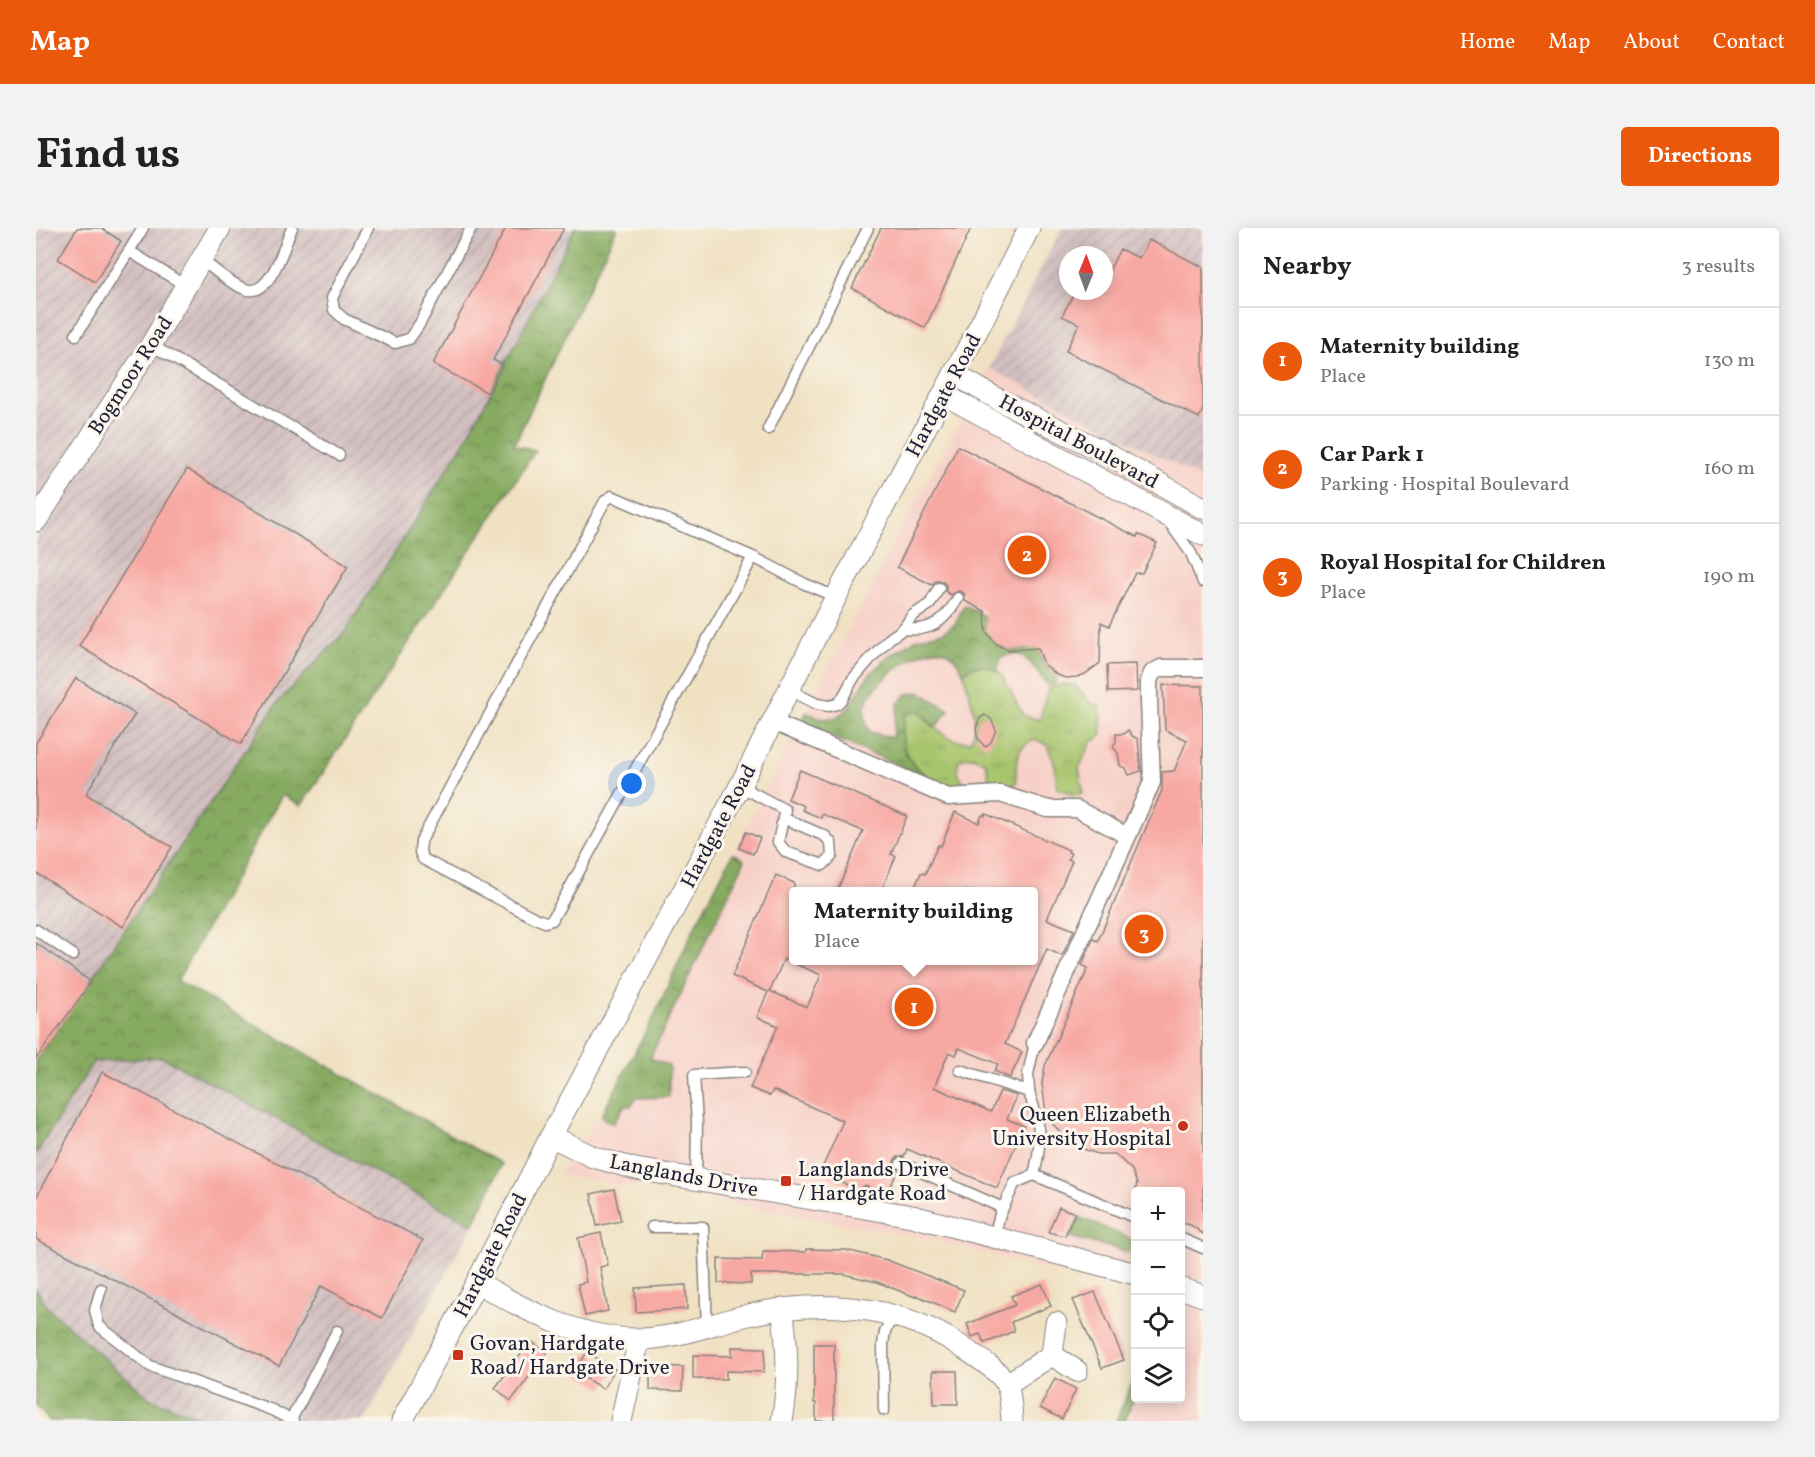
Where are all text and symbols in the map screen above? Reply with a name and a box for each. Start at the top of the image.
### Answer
text: Map [30,23,90,62]
text: Home [1460,28,1515,57]
text: Map [1548,28,1590,57]
text: About [1623,28,1680,57]
text: Contact [1713,28,1785,57]
text: Find us [36,127,180,186]
button: Directions [1621,127,1779,186]
north arrow [1059,246,1113,300]
text: Nearby [1263,249,1352,285]
text: 3 results [1681,253,1755,281]
street label: Bogmoor Road [82,311,181,441]
street label: Hardgate Road [899,329,989,463]
text: Maternity building [1320,332,1519,363]
text: 1 [1278,347,1287,375]
text: 130 m [1704,347,1755,375]
text: Place [1320,363,1366,391]
street label: Hospital Boulevard [993,388,1163,497]
text: Car Park 1 [1320,440,1424,471]
text: 2 [1277,455,1288,483]
text: 160 m [1703,455,1755,483]
text: Parking · Hospital Boulevard [1320,471,1569,499]
pin: 2 [1008,532,1046,578]
text: Royal Hospital for Children [1320,548,1606,579]
text: 3 [1277,563,1288,591]
text: 190 m [1703,563,1755,591]
text: Place [1320,579,1366,607]
street label: Hardgate Road [674,760,764,894]
your location [617,769,646,798]
popup [789,887,1038,965]
text: Maternity building [814,897,1013,928]
pin: 3 [1124,912,1164,956]
text: Place [814,928,860,956]
pin: 1 [894,984,934,1030]
place label: Queen Elizabeth University Hospital [992,1101,1171,1154]
marker: Queen Elizabeth University Hospital [1176,1119,1190,1133]
street label: Langlands Drive [607,1148,761,1205]
place label: Langlands Drive / Hardgate Road [798,1156,949,1209]
marker: Langlands Drive / Hardgate Road [779,1174,793,1188]
map controls [1131,1187,1185,1403]
button: + [1131,1187,1185,1241]
street label: Hardgate Road [447,1188,535,1323]
button: − [1131,1241,1185,1295]
button: locate [1131,1295,1185,1349]
place label: Govan, Hardgate Road/ Hardgate Drive [470,1330,670,1383]
marker: Govan, Hardgate Road/ Hardgate Drive [451,1348,465,1362]
button: layers [1131,1349,1185,1403]

